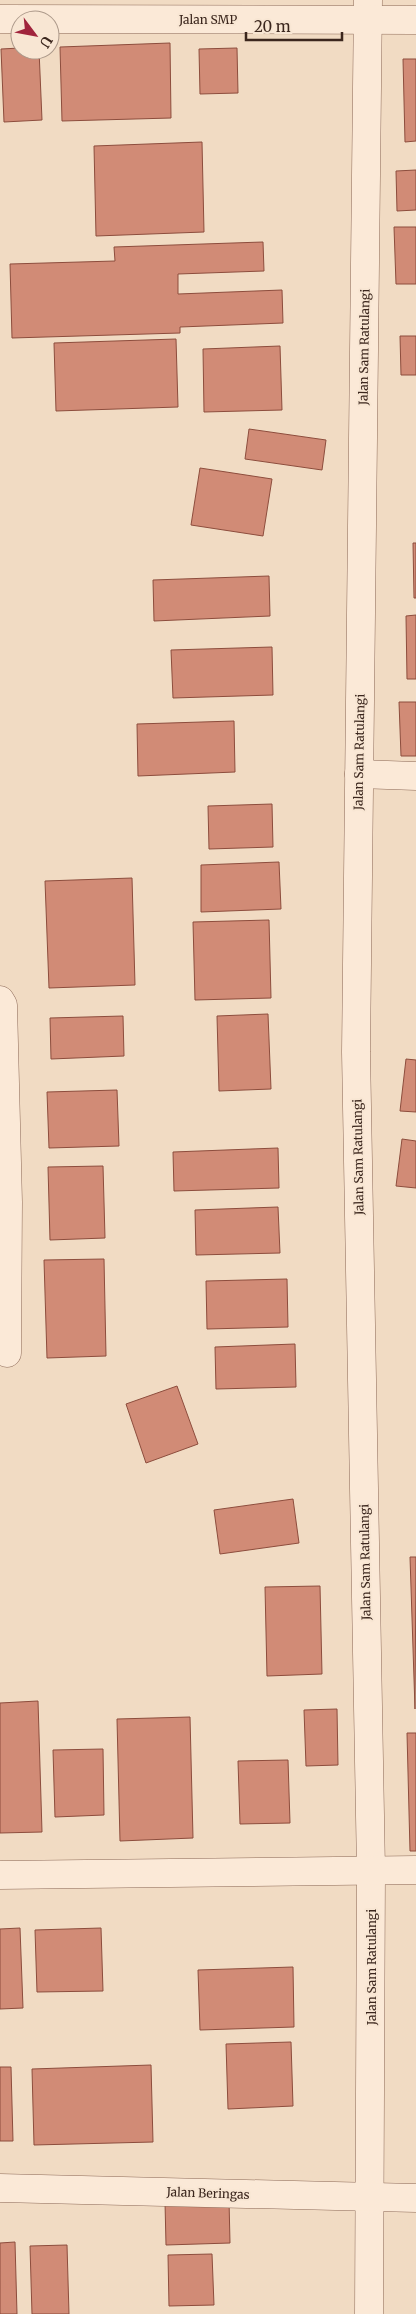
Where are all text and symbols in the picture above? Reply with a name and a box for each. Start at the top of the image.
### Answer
north arrow [10,10,60,60]
scale bar [246,10,342,42]
street label: Jalan SMP [178,12,237,27]
text: 20 m [254,17,291,36]
text: U [35,33,56,52]
street label: Jalan Sam Ratulangi [355,289,373,406]
street label: Jalan Sam Ratulangi [350,694,368,811]
street label: Jalan Sam Ratulangi [349,1099,367,1216]
street label: Jalan Sam Ratulangi [356,1504,374,1621]
street label: Jalan Sam Ratulangi [364,1909,379,2026]
street label: Jalan Beringas [165,2184,250,2202]

